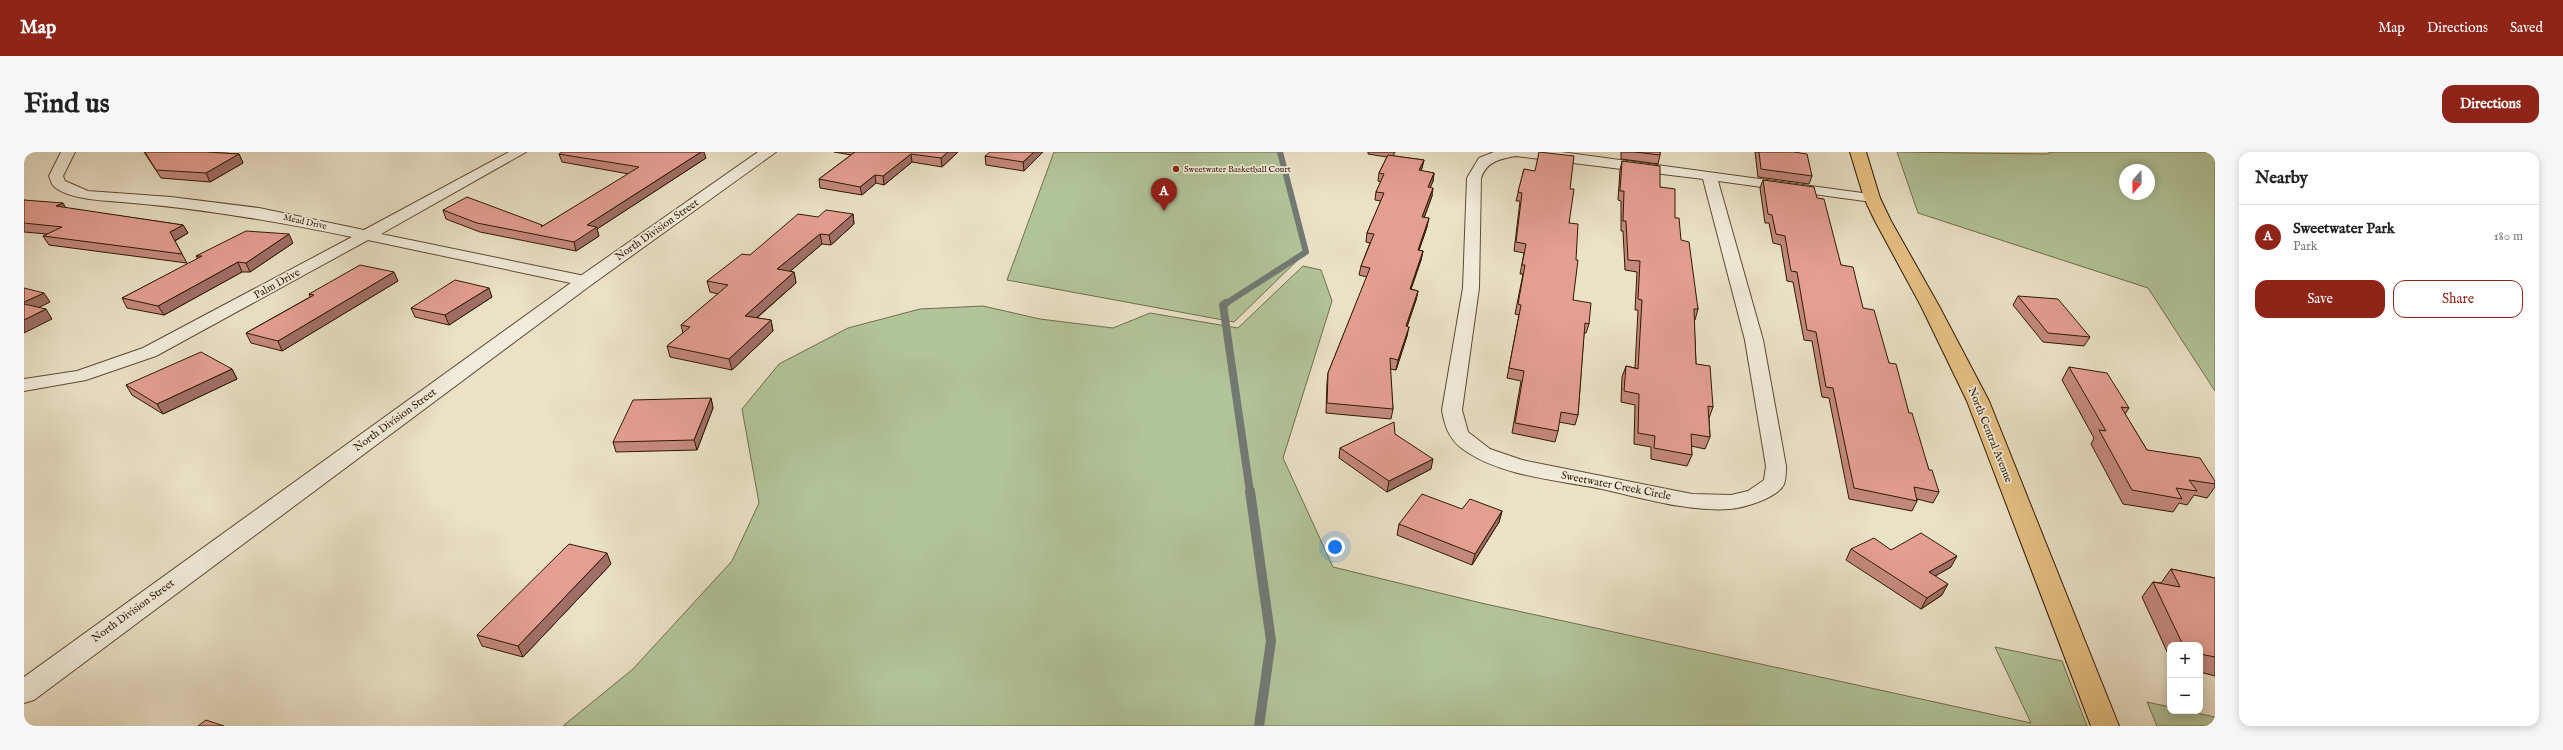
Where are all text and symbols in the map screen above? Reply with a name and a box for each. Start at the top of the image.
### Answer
text: Map [20,16,56,40]
text: Map [2378,19,2405,37]
text: Directions [2427,19,2488,37]
text: Saved [2510,19,2543,37]
button: Directions [2442,85,2539,123]
text: Find us [24,87,110,122]
marker: Sweetwater Basketball Court [1171,164,1181,174]
place label: Sweetwater Basketball Court [1184,164,1291,175]
north arrow [2119,164,2155,200]
text: Nearby [2255,168,2308,189]
pin: A [1151,178,1177,211]
street label: North Division Street [612,196,702,264]
street label: Mead Drive [282,212,328,232]
text: Sweetwater Park [2293,219,2395,238]
text: A [2264,228,2272,245]
text: 180 m [2494,228,2523,245]
text: Park [2293,238,2318,255]
street label: Palm Drive [251,266,303,302]
button: Save [2255,280,2385,318]
button: Share [2393,280,2523,318]
street label: North Division Street [351,385,439,455]
street label: North Central Avenue [1964,385,2016,485]
street label: Sweetwater Creek Circle [1560,468,1672,504]
your location [1325,537,1345,557]
street label: North Division Street [89,576,177,646]
map controls [2167,642,2203,714]
button: + [2167,642,2203,678]
button: − [2167,678,2203,714]

